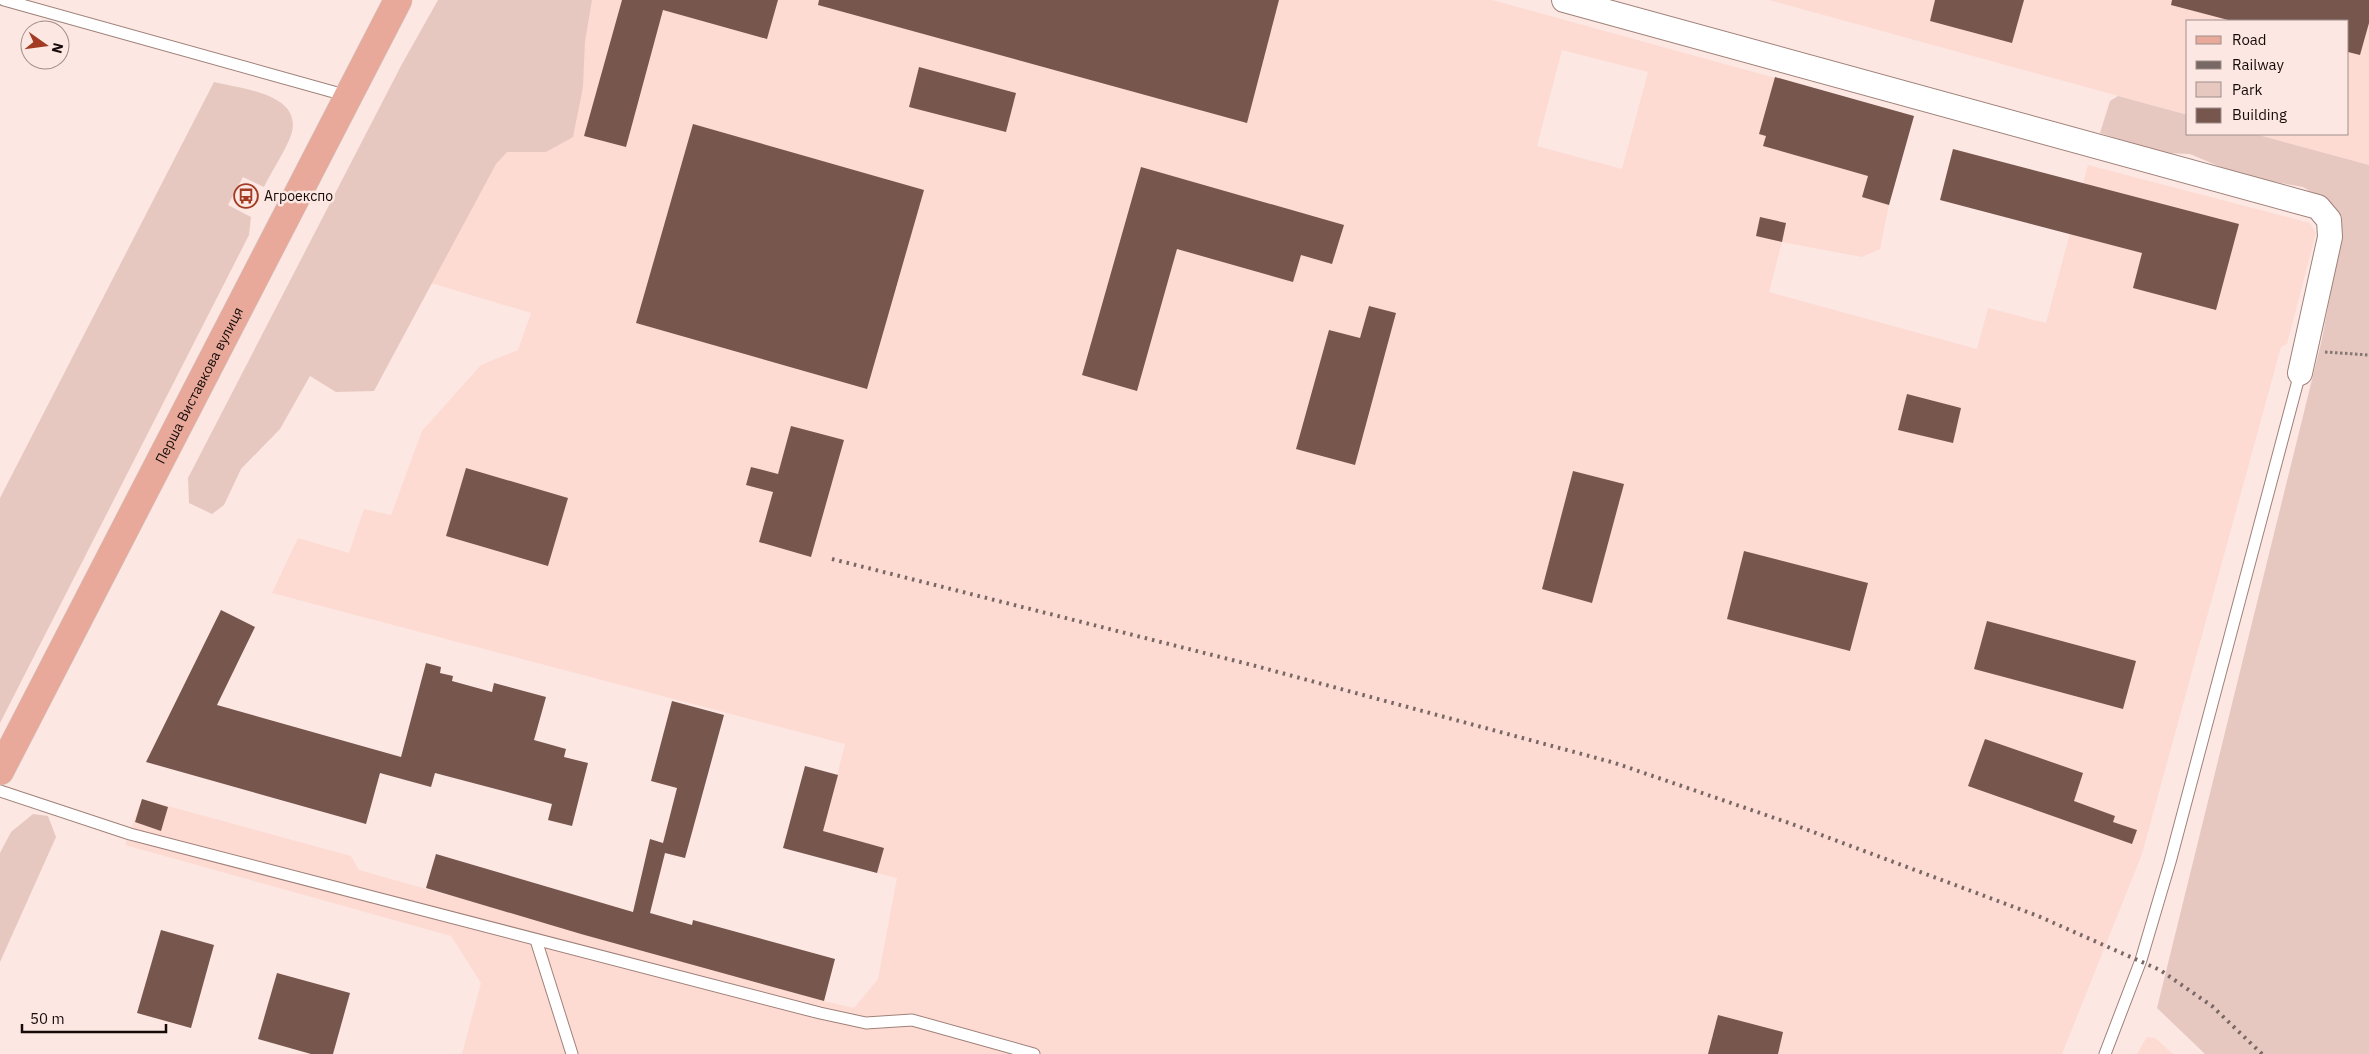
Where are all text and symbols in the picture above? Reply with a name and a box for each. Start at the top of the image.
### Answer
north arrow [20,20,70,70]
legend [2186,20,2349,135]
text: Road [2232,30,2267,49]
text: N [48,41,68,55]
text: Railway [2232,55,2285,74]
text: Park [2232,80,2262,99]
text: Building [2232,105,2287,124]
bus stop icon: Агроекспо [233,183,259,209]
place label: Агроекспо [264,187,333,205]
street label: Перша Виставкова вулиця [151,304,247,467]
scale bar [22,1002,166,1034]
text: 50 m [30,1009,65,1028]

